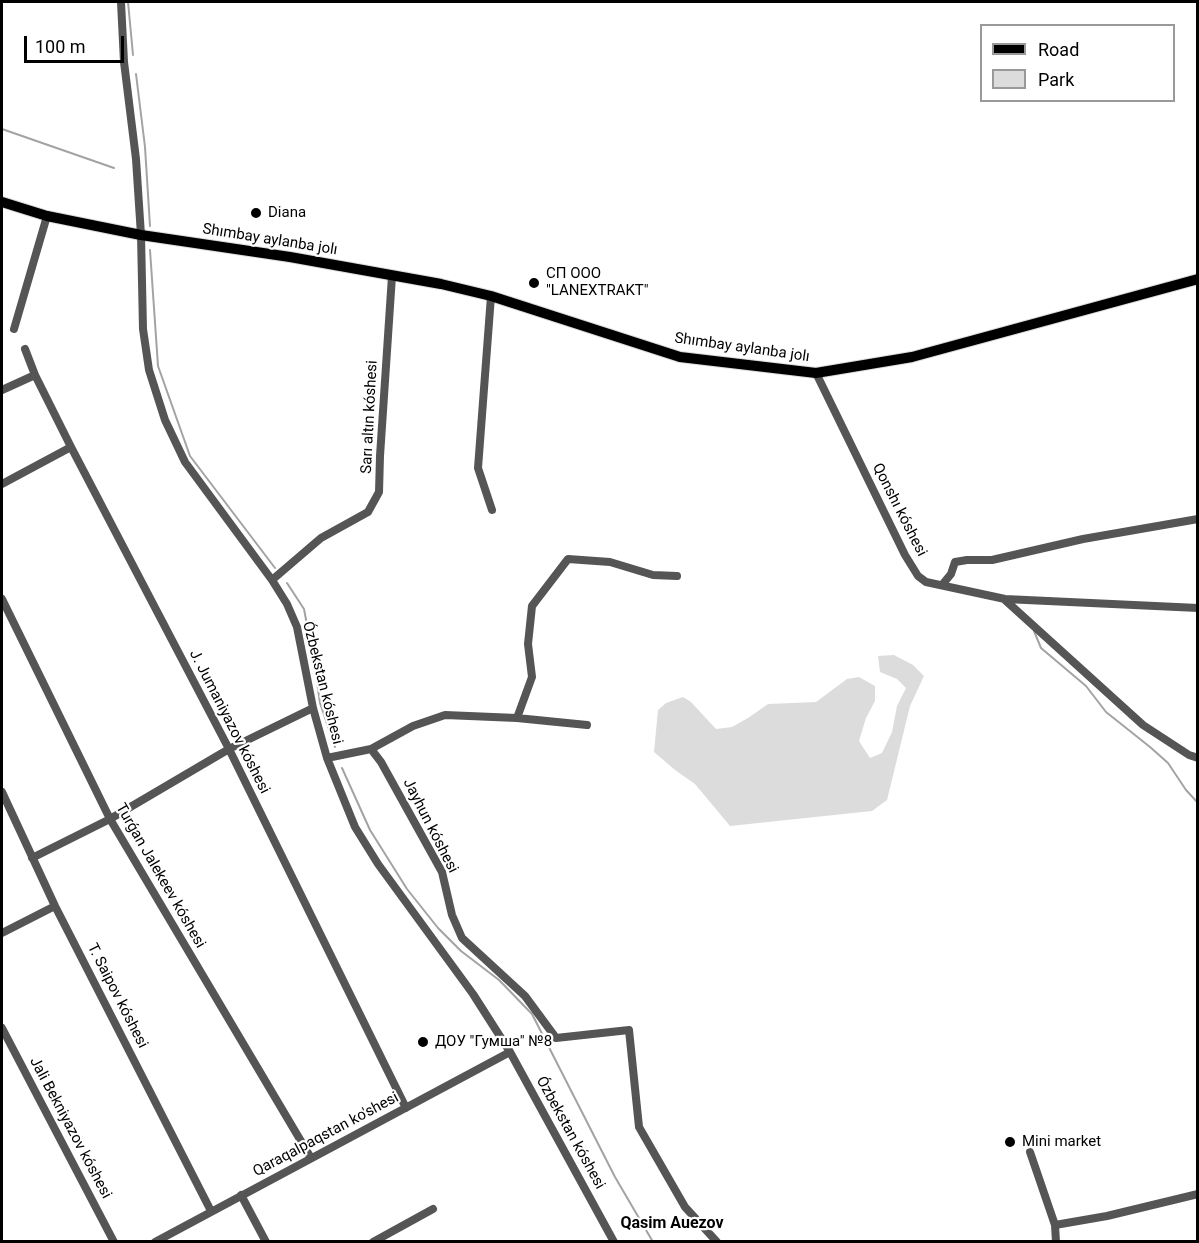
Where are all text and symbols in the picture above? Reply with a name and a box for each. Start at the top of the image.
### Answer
scale bar [27,24,128,62]
legend [980,24,1175,102]
text: 100 m [35,36,86,57]
text: Road [1038,39,1079,60]
text: Park [1038,69,1074,90]
place label: Diana [268,204,306,222]
marker: Diana [249,206,263,220]
street label: Shımbay aylanba jolı [201,220,339,260]
place label: СП ООО "LANEXTRAKT" [546,265,649,300]
marker: СП ООО "LANEXTRAKT" [527,276,541,290]
street label: Shımbay aylanba jolı [673,330,811,366]
street label: Sarı altın kóshesi [358,360,382,474]
street label: Qonshı kóshesi [868,460,930,560]
street label: Ózbekstan kóshesi [298,620,346,746]
street label: J. Jumaniyazov kóshesi [185,647,273,797]
street label: Jayhun kóshesi [398,776,462,876]
street label: Turǵan Jalekeev kóshesi [111,800,209,952]
street label: T. Saipov kóshesi [83,941,151,1051]
place label: ДОУ "Гумша" №8 [435,1033,552,1051]
marker: ДОУ "Гумша" №8 [416,1035,430,1049]
street label: Jali Bekniyazov kóshesi [25,1054,115,1202]
street label: Ózbekstan kóshesi [532,1074,608,1192]
street label: Qaraqalpaqstan ko'shesi [250,1089,402,1181]
place label: Mini market [1022,1133,1101,1151]
marker: Mini market [1003,1135,1017,1149]
district label: Qasim Auezov [620,1214,724,1234]

